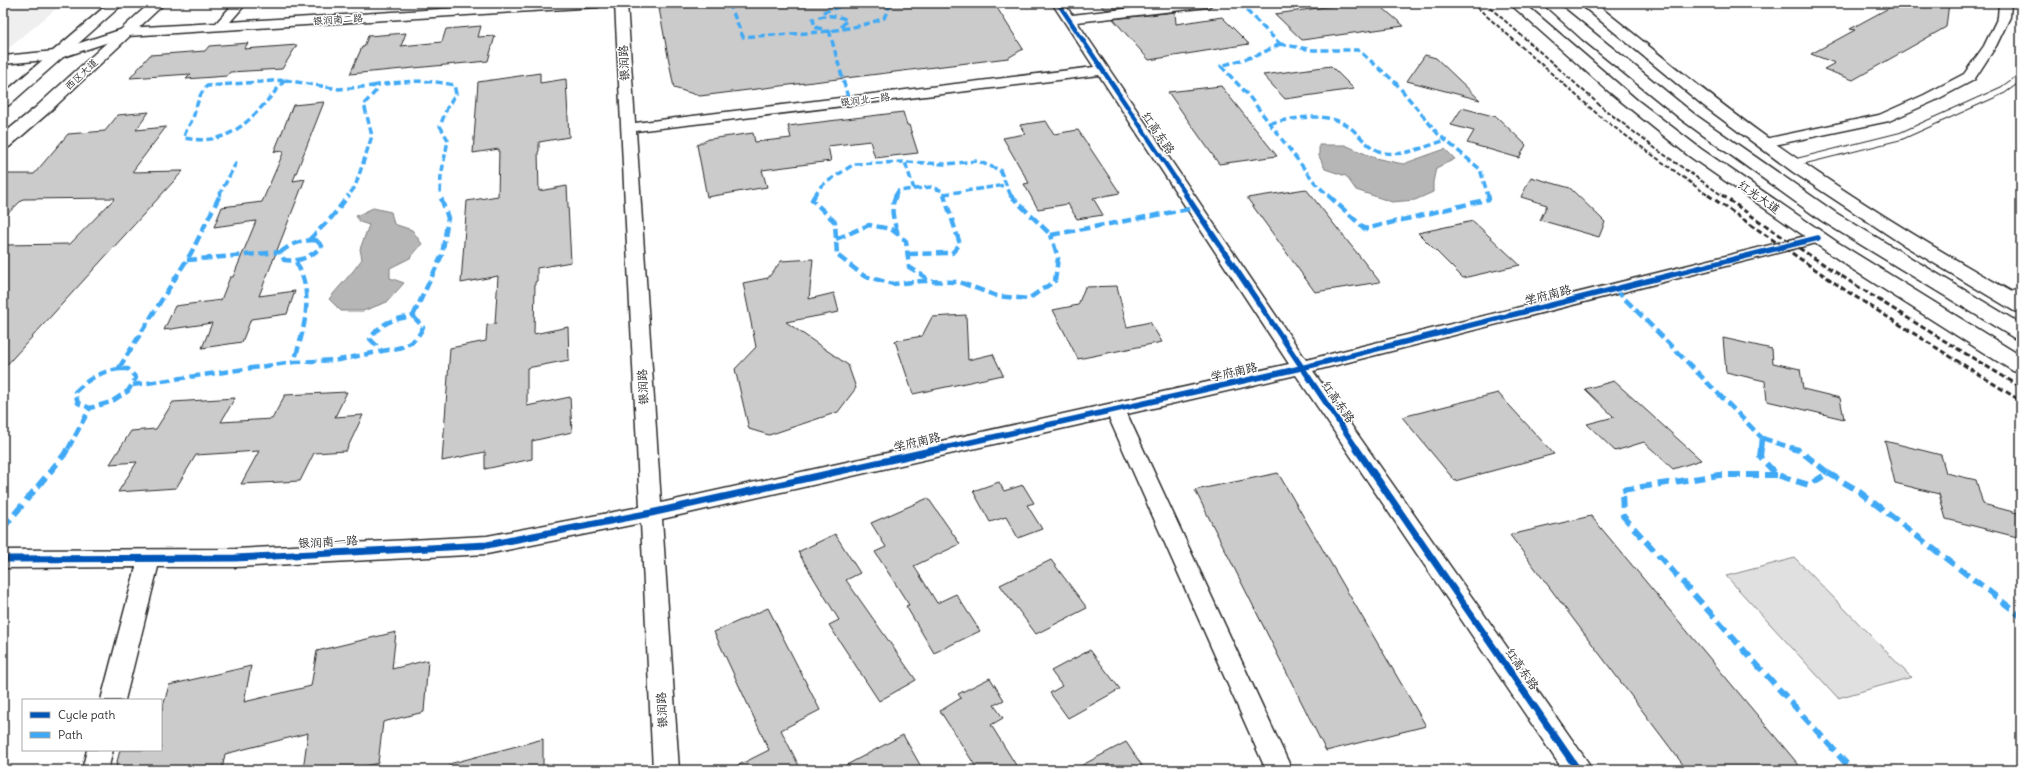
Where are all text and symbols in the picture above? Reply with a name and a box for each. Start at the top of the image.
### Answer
street label: 银润南二路 [313,11,363,28]
street label: 银润路 [615,45,632,81]
street label: 西区大道 [62,56,100,93]
street label: 银润北一路 [839,90,891,109]
street label: 红高东路 [1139,109,1178,157]
street label: 红光大道 [1735,177,1783,217]
street label: 学府南路 [1523,281,1573,308]
street label: 学府南路 [1209,359,1259,384]
street label: 银润路 [634,369,651,405]
street label: 红高东路 [1318,378,1358,426]
street label: 学府南路 [892,429,942,454]
street label: 银润南一路 [298,532,358,551]
street label: 红高东路 [1502,645,1542,693]
street label: 银润路 [653,692,670,728]
legend [22,699,162,751]
text: Cycle path [58,707,115,722]
text: Path [58,727,83,742]

